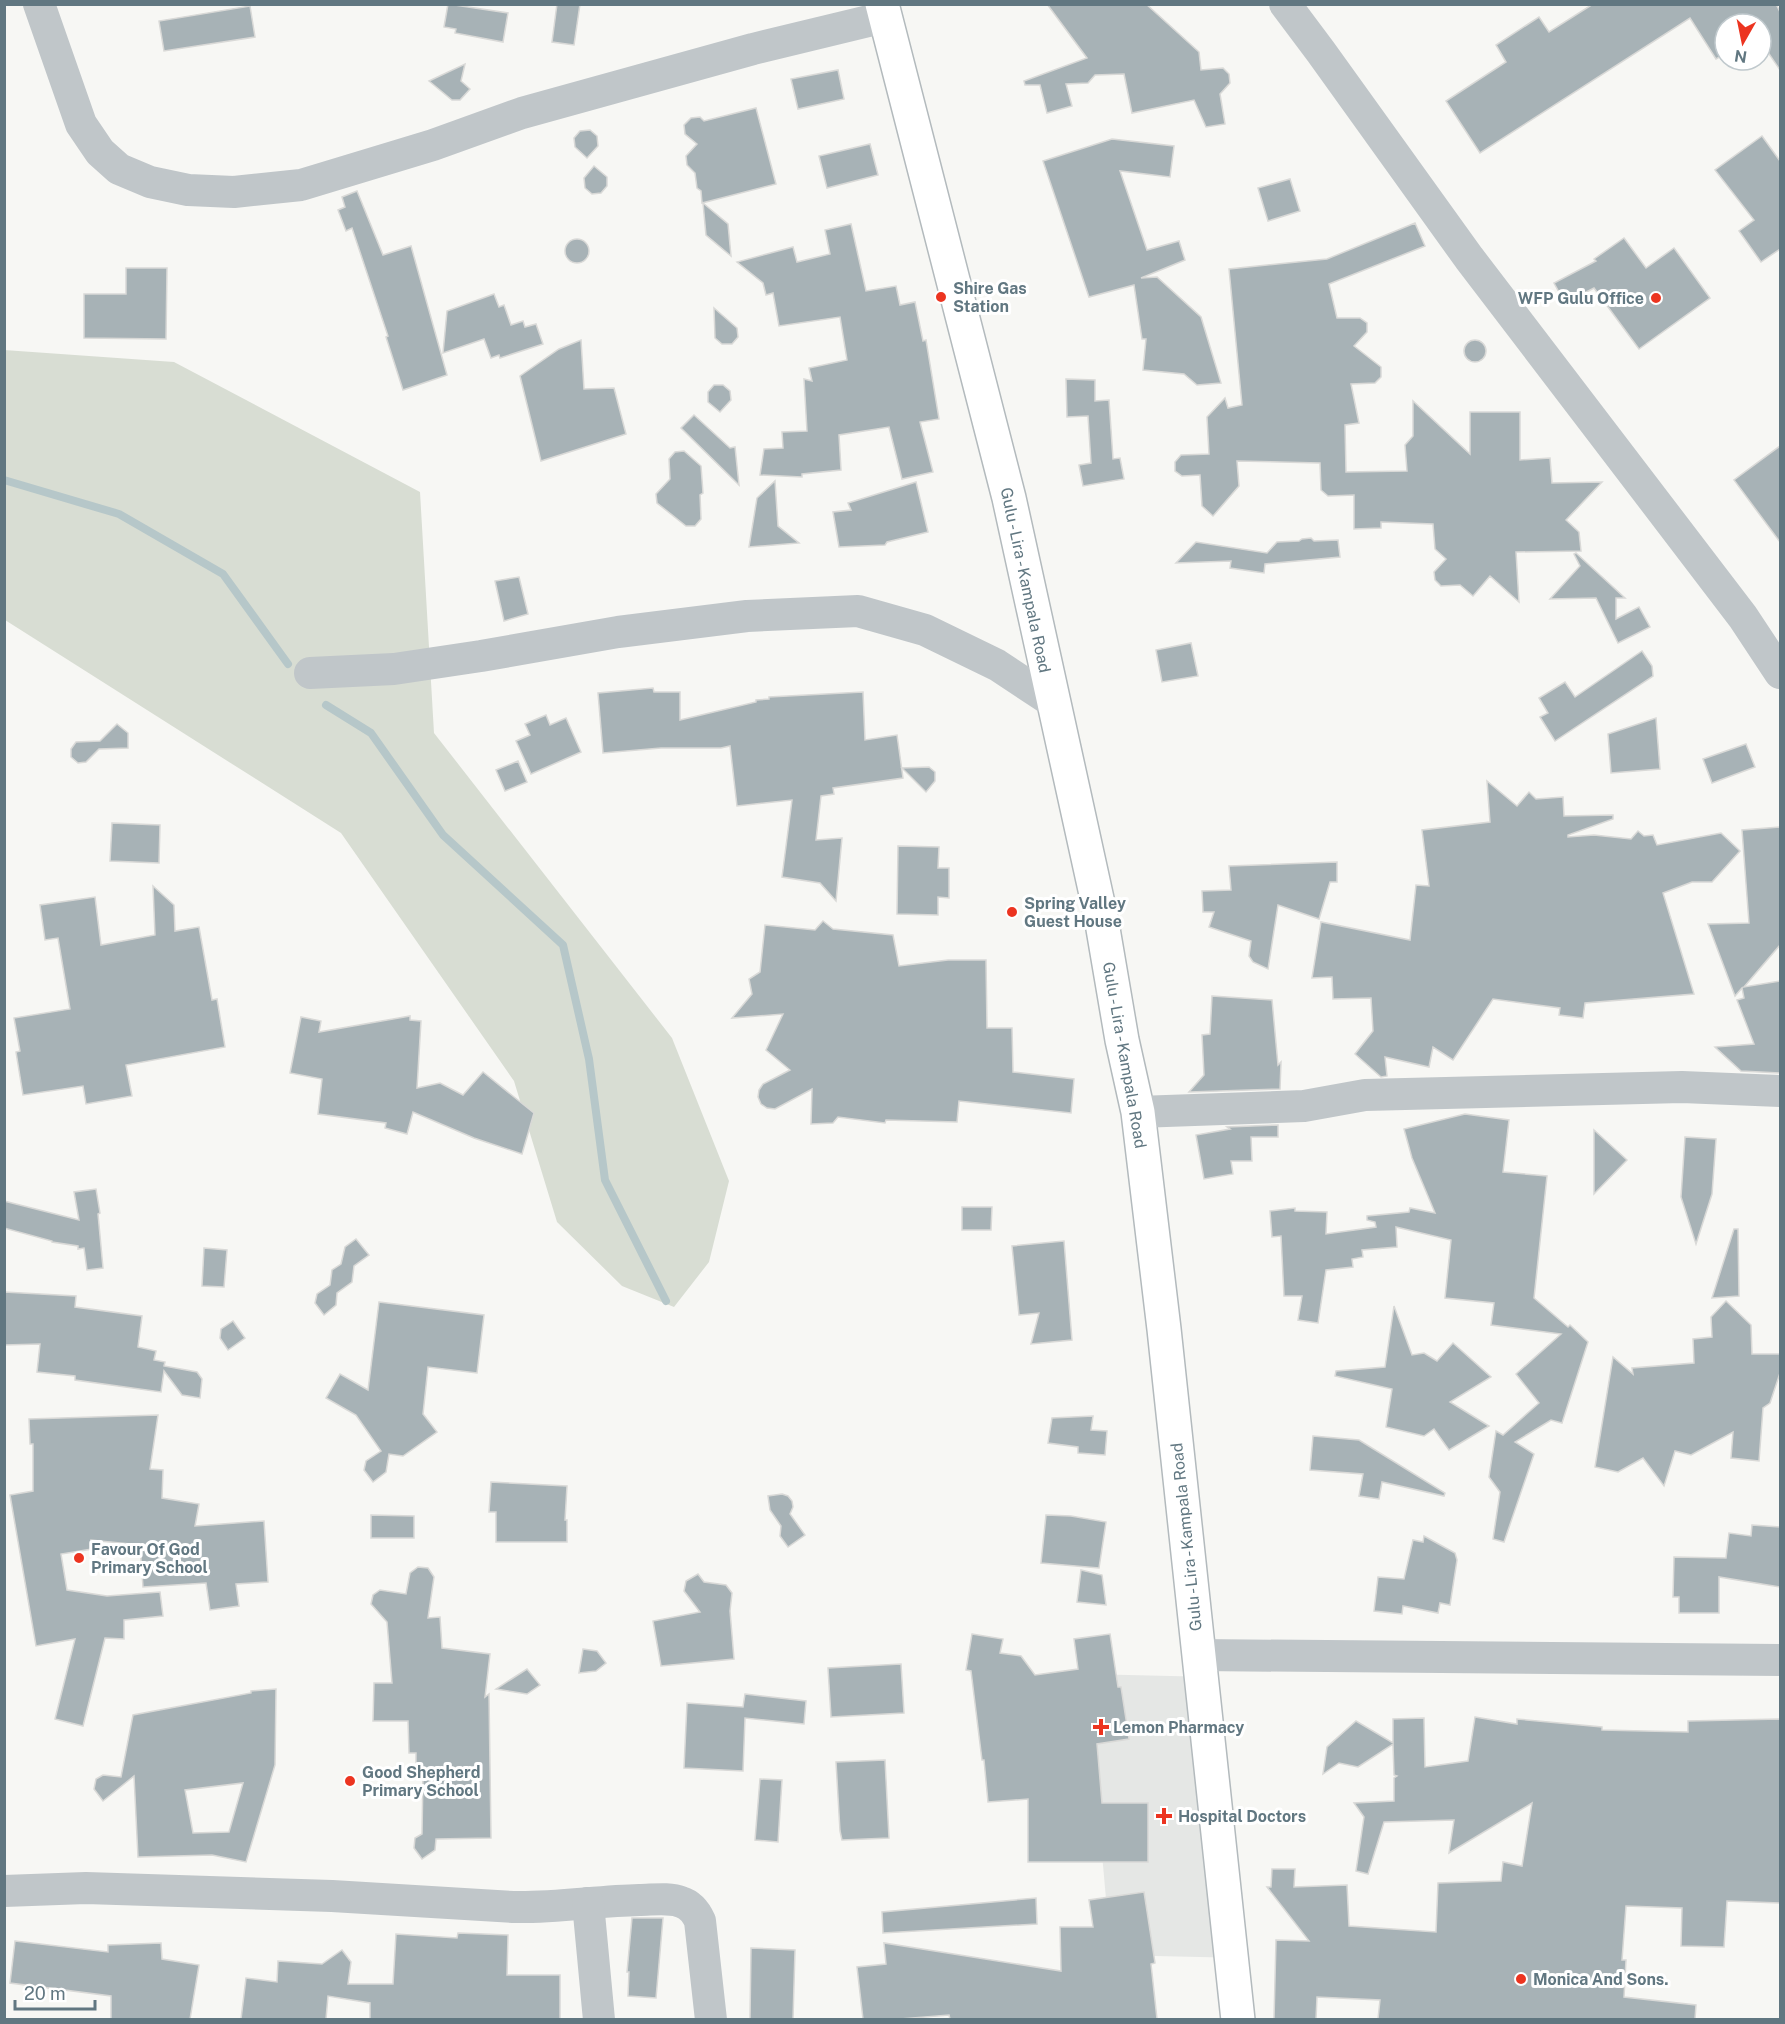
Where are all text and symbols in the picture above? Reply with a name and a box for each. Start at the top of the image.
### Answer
north arrow [1713,12,1773,72]
text: N [1733,46,1748,67]
place label: Shire Gas Station [953,279,1027,316]
place label: WFP Gulu Office [1518,289,1644,308]
marker: Shire Gas Station [934,290,948,304]
marker: WFP Gulu Office [1649,291,1663,305]
street label: Gulu - Lira - Kampala Road [997,486,1054,675]
place label: Spring Valley Guest House [1024,894,1126,931]
marker: Spring Valley Guest House [1005,905,1019,919]
street label: Gulu - Lira - Kampala Road [1099,960,1150,1150]
street label: Gulu - Lira - Kampala Road [1167,1442,1206,1632]
place label: Favour Of God Primary School [91,1540,208,1577]
marker: Favour Of God Primary School [72,1551,86,1565]
place label: Lemon Pharmacy [1113,1718,1244,1737]
marker: Lemon Pharmacy [1094,1720,1108,1734]
place label: Good Shepherd Primary School [362,1763,480,1800]
marker: Good Shepherd Primary School [343,1774,357,1788]
marker: Hospital Doctors [1155,1807,1173,1825]
place label: Hospital Doctors [1178,1807,1306,1826]
place label: Monica And Sons. [1533,1970,1669,1989]
marker: Monica And Sons. [1514,1972,1528,1986]
scale bar [15,1973,94,2011]
text: 20 m [24,1983,66,2004]

